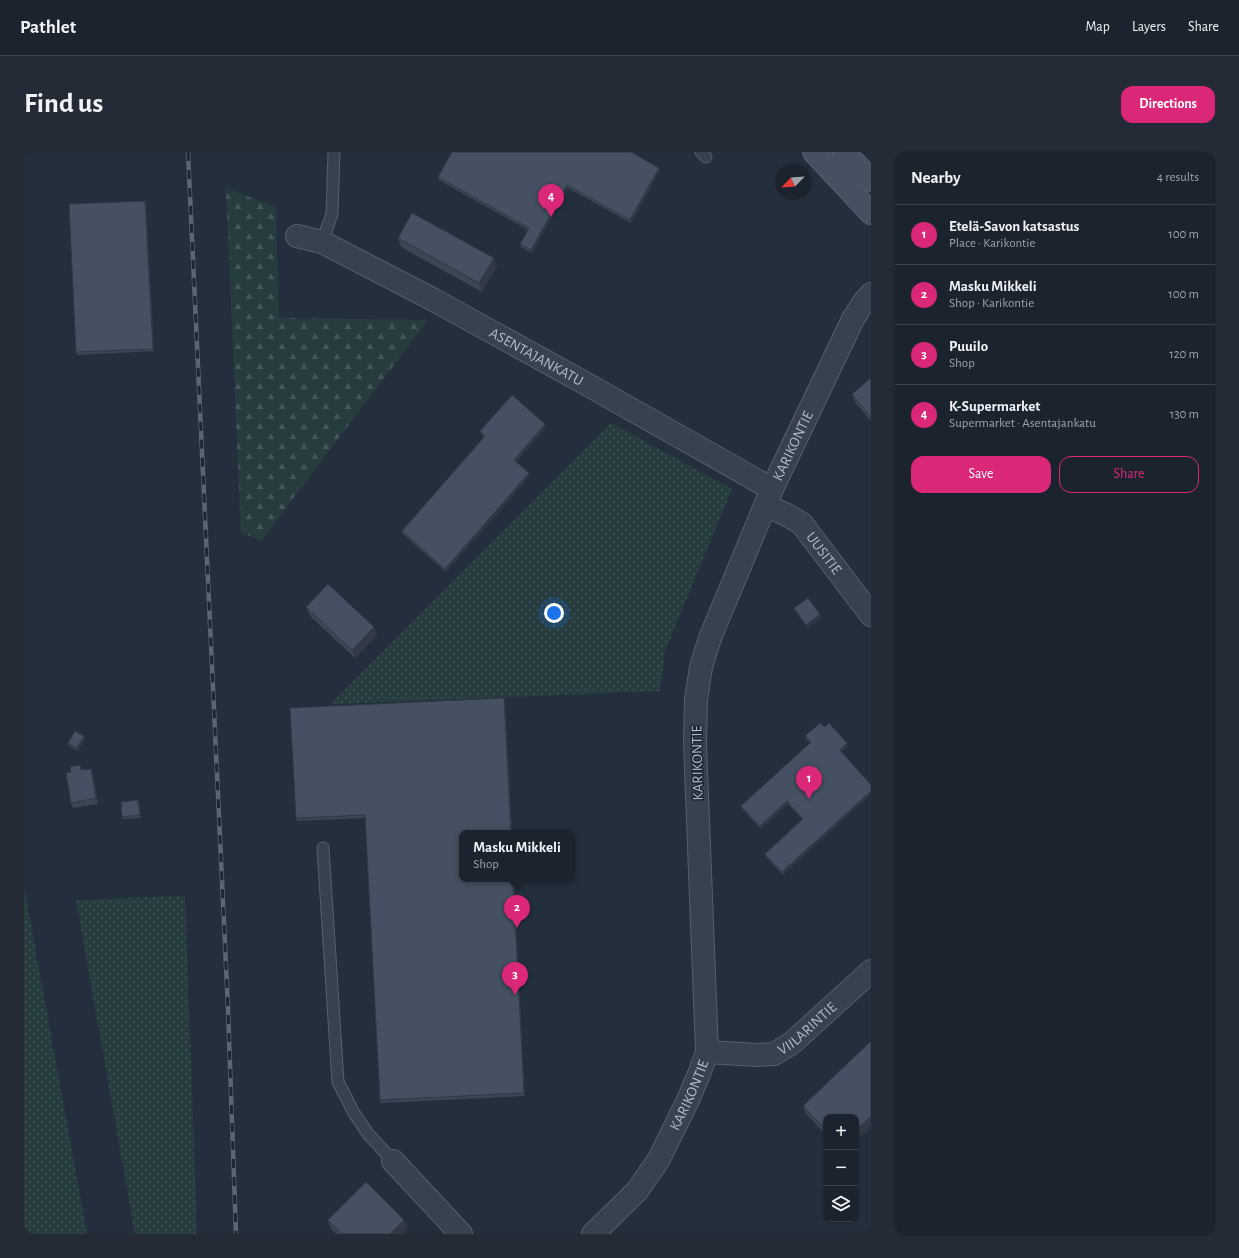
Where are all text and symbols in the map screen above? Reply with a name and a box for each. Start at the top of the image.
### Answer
text: Pathlet [20,18,76,37]
text: Map [1085,20,1110,34]
text: Layers [1132,20,1166,34]
text: Share [1188,20,1219,34]
button: Directions [1121,86,1215,123]
text: Find us [24,90,103,118]
north arrow [775,164,811,200]
text: Nearby [911,169,961,186]
text: 4 results [1157,171,1199,184]
pin: 4 [538,184,564,217]
text: Etelä-Savon katsastus [949,219,1079,234]
text: 1 [922,228,926,241]
text: 100 m [1168,228,1199,241]
text: Place · Karikontie [949,237,1035,250]
text: Masku Mikkeli [949,279,1037,294]
text: 2 [921,288,927,301]
text: 100 m [1168,288,1199,301]
text: Shop · Karikontie [949,297,1034,310]
street label: ASENTAJANKATU [487,325,586,389]
text: Puuilo [949,339,988,354]
text: 3 [921,348,927,361]
text: 120 m [1169,348,1199,361]
text: Shop [949,357,975,370]
text: K-Supermarket [949,399,1040,414]
text: 4 [921,408,927,421]
text: 130 m [1170,408,1199,421]
street label: KARIKONTIE [770,409,816,483]
text: Supermarket · Asentajankatu [949,417,1096,430]
button: Save [911,456,1051,493]
button: Share [1059,456,1199,493]
street label: UUSITIE [803,529,844,577]
your location [544,603,564,623]
street label: KARIKONTIE [689,725,706,801]
pin: 1 [796,766,822,799]
popup [459,830,575,882]
text: Masku Mikkeli [473,840,561,855]
text: Shop [473,858,499,871]
pin: 2 [504,895,530,928]
pin: 3 [502,962,528,995]
street label: VIILARINTIE [775,999,840,1058]
street label: KARIKONTIE [667,1058,711,1133]
map controls [823,1114,859,1222]
button: + [823,1114,859,1150]
button: − [823,1150,859,1186]
button: layers [823,1186,859,1222]

